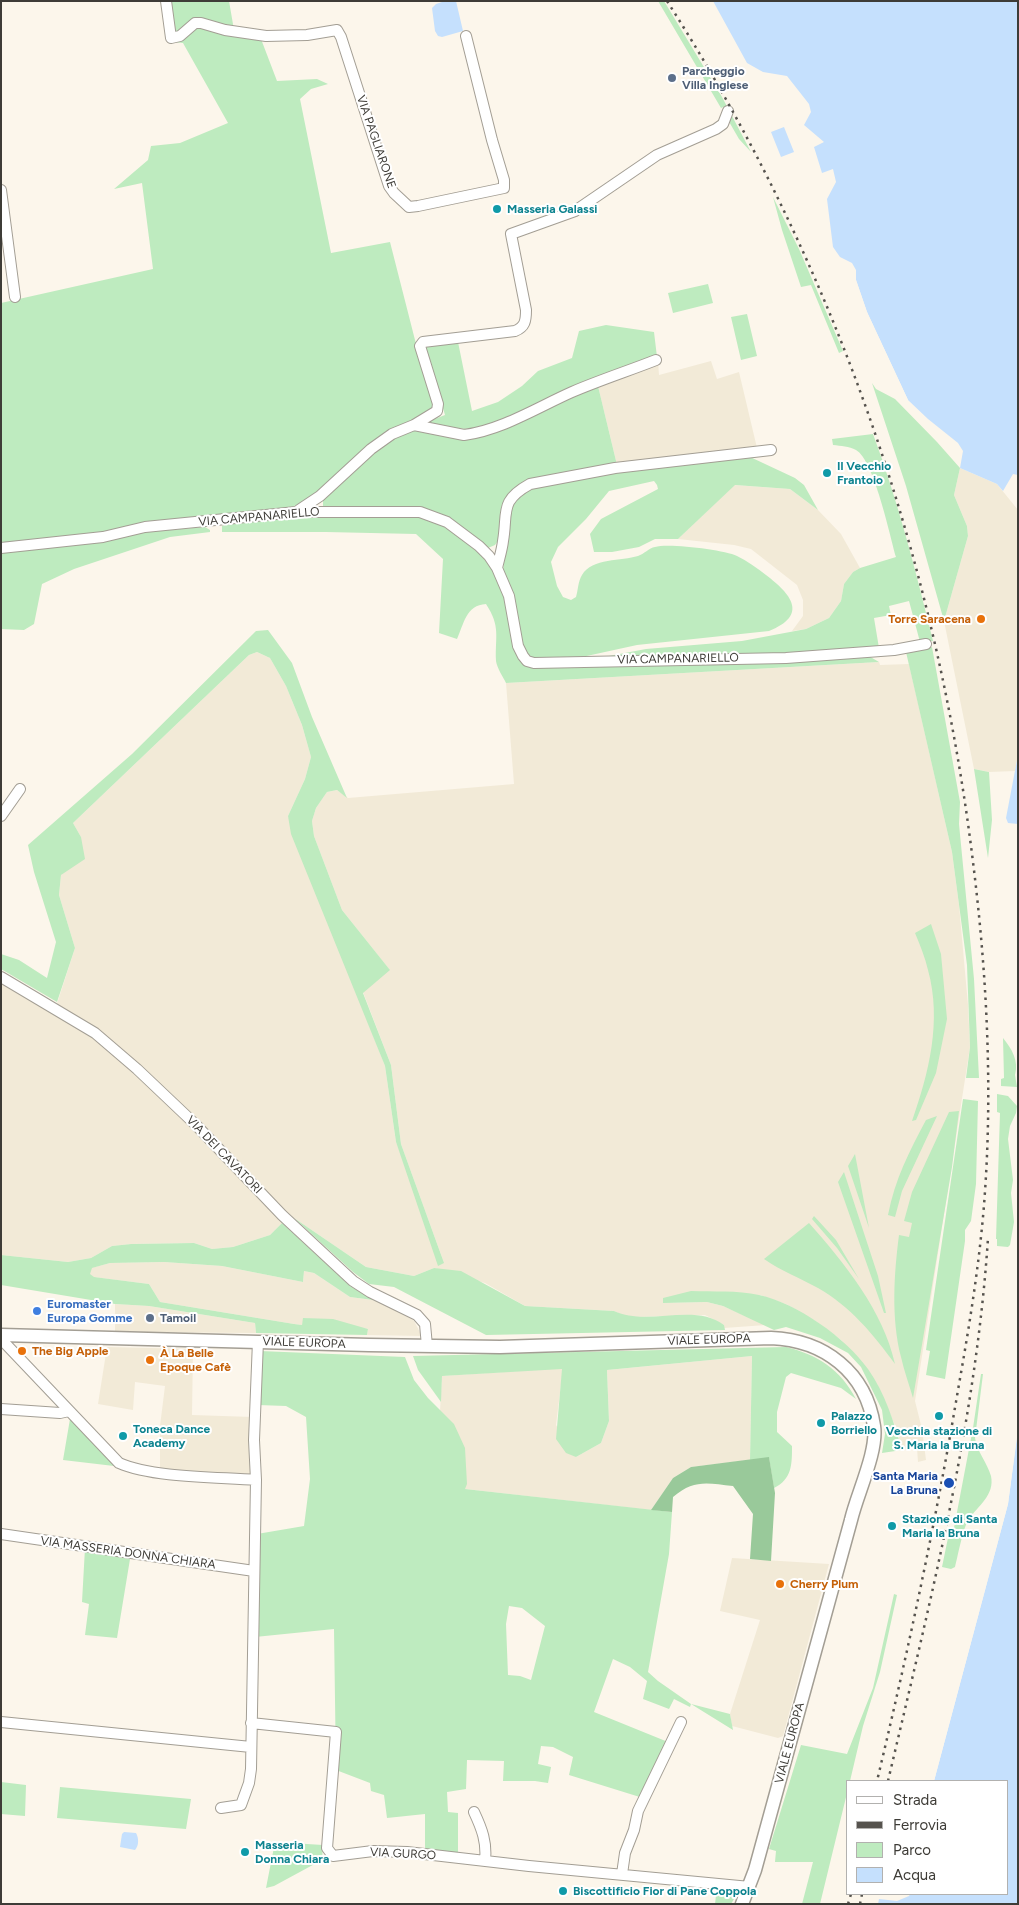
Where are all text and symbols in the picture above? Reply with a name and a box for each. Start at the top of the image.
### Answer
place label: Parcheggio Villa Inglese [682,64,748,92]
marker: Parcheggio Villa Inglese [666,72,678,84]
street label: VIA PAGLIARONE [353,94,399,190]
place label: Masseria Galassi [507,202,597,216]
marker: Masseria Galassi [491,203,503,215]
place label: Il Vecchio Frantoio [837,459,891,487]
marker: Il Vecchio Frantoio [821,467,833,479]
street label: VIA CAMPANARIELLO [198,505,320,529]
place label: Torre Saracena [888,612,971,626]
marker: Torre Saracena [975,613,987,625]
street label: VIA CAMPANARIELLO [617,651,739,667]
street label: VIA DEI CAVATORI [183,1113,265,1197]
place label: Euromaster Europa Gomme [47,1297,132,1325]
marker: Euromaster Europa Gomme [31,1305,43,1317]
place label: Tamoil [160,1311,196,1325]
marker: Tamoil [144,1312,156,1324]
street label: VIALE EUROPA [667,1331,751,1349]
street label: VIALE EUROPA [262,1334,346,1352]
place label: The Big Apple [32,1344,108,1358]
marker: The Big Apple [16,1345,28,1357]
place label: À La Belle Epoque Cafè [160,1346,231,1374]
marker: À La Belle Epoque Cafè [144,1354,156,1366]
place label: Palazzo Borriello [831,1409,877,1437]
marker: Vecchia stazione di S. Maria la Bruna [933,1410,945,1422]
marker: Palazzo Borriello [815,1417,827,1429]
place label: Toneca Dance Academy [133,1422,210,1450]
place label: Vecchia stazione di S. Maria la Bruna [886,1424,992,1452]
marker: Toneca Dance Academy [117,1430,129,1442]
place label: Santa Maria La Bruna [873,1469,938,1497]
marker: Santa Maria La Bruna [942,1476,956,1490]
place label: Stazione di Santa Maria la Bruna [902,1512,997,1540]
marker: Stazione di Santa Maria la Bruna [886,1520,898,1532]
street label: VIA MASSERIA DONNA CHIARA [40,1534,216,1572]
place label: Cherry Plum [790,1577,859,1591]
marker: Cherry Plum [774,1578,786,1590]
street label: VIALE EUROPA [772,1701,808,1785]
legend [846,1780,1009,1895]
text: Strada [893,1791,937,1809]
text: Ferrovia [893,1816,947,1834]
place label: Masseria Donna Chiara [255,1838,329,1866]
text: Parco [893,1841,931,1859]
street label: VIA GURGO [370,1845,436,1863]
marker: Masseria Donna Chiara [239,1846,251,1858]
text: Acqua [893,1866,936,1884]
place label: Biscottificio Fior di Pane Coppola [573,1884,756,1898]
marker: Biscottificio Fior di Pane Coppola [557,1885,569,1897]

